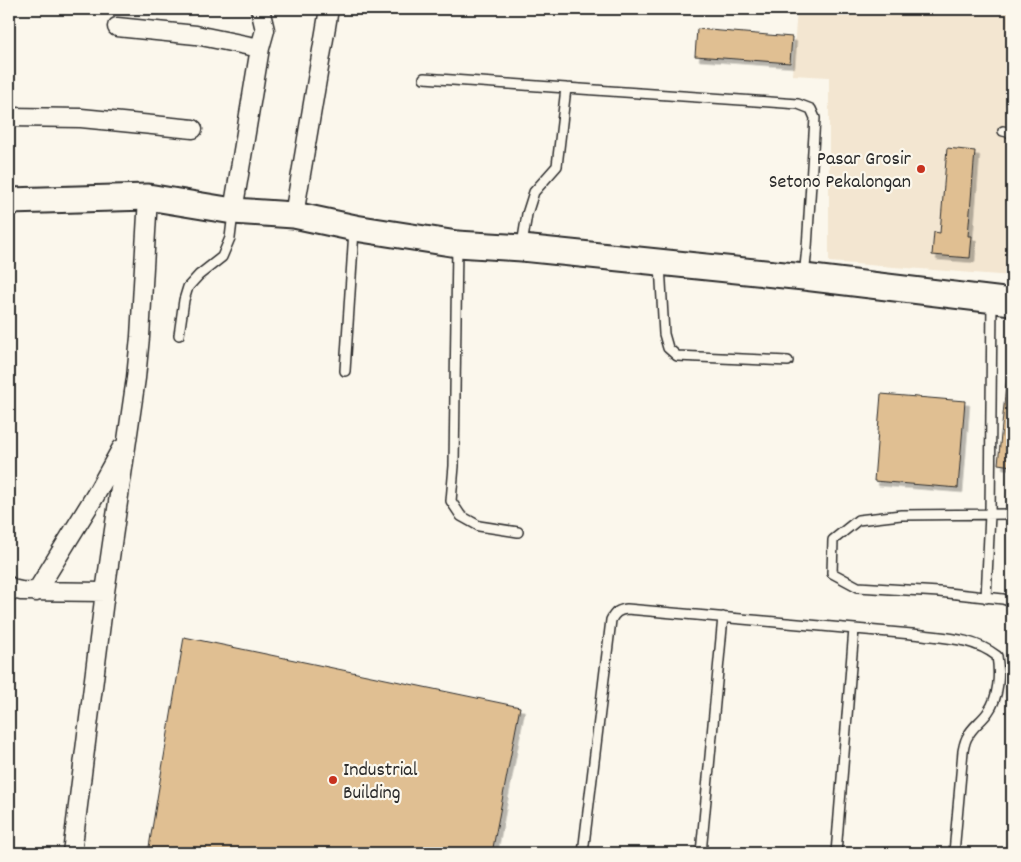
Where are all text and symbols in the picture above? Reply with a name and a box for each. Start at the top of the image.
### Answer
place label: Pasar Grosir Setono Pekalongan [769,146,912,197]
marker: Pasar Grosir Setono Pekalongan [915,163,927,175]
place label: Industrial Building [343,757,418,808]
marker: Industrial Building [327,774,339,786]

